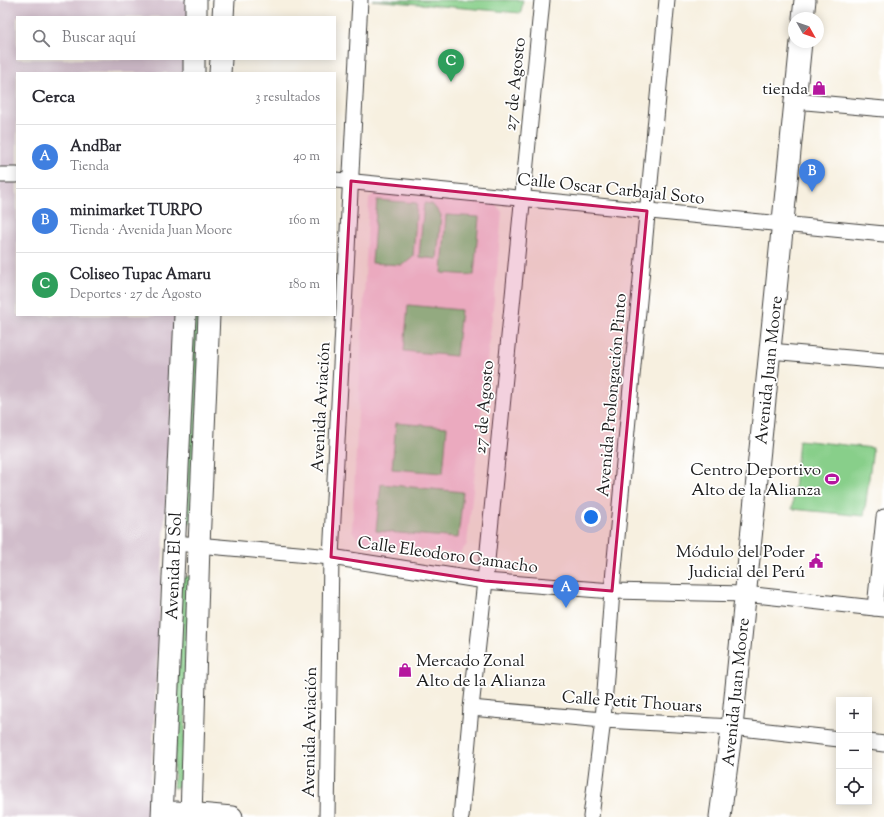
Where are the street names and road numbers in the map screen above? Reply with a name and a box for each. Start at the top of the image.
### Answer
street label: 27 de Agosto [499,36,533,132]
street label: Calle Oscar Carbajal Soto [516,168,706,212]
street label: Avenida Prolongación Pinto [592,292,634,498]
street label: Avenida Juan Moore [750,295,790,446]
street label: Avenida Aviación [307,341,337,473]
street label: 27 de Agosto [469,359,501,455]
street label: Avenida El Sol [161,512,189,620]
street label: Calle Eleodoro Camacho [356,531,539,581]
street label: Avenida Juan Moore [717,617,757,768]
street label: Avenida Aviación [298,666,324,798]
street label: Calle Petit Thouars [561,686,703,720]

